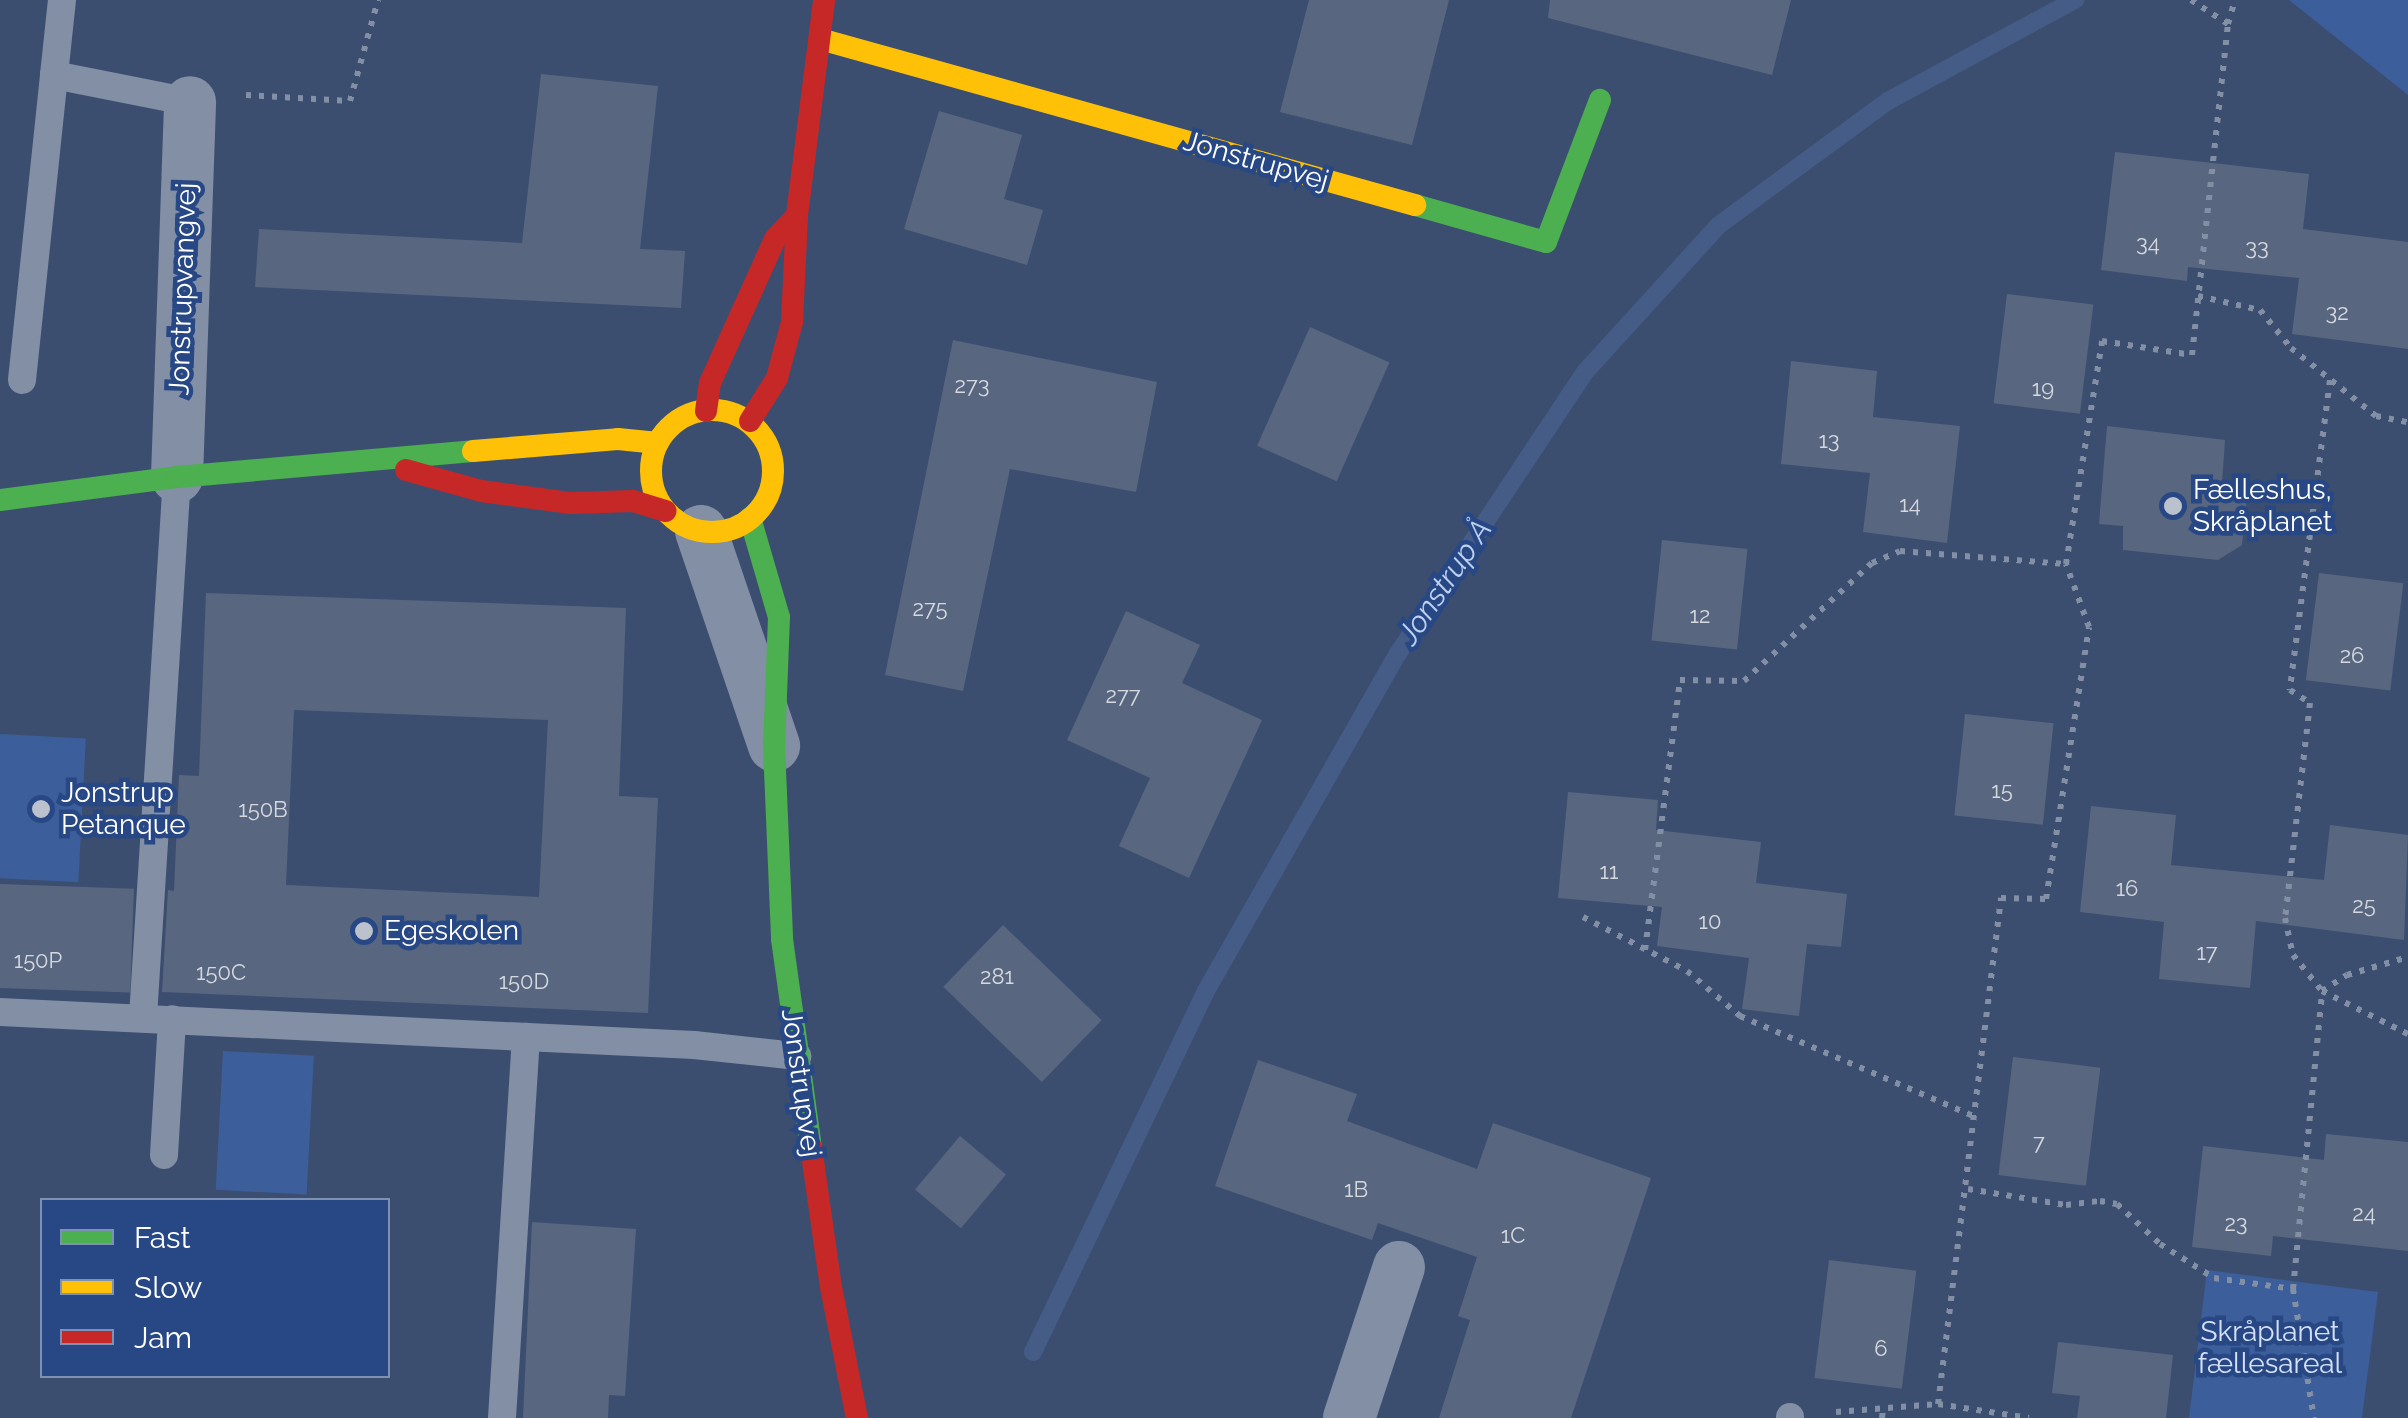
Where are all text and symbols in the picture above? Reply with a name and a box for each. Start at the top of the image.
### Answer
street label: Jonstrupvej [1180,124,1332,198]
street label: Jonstrupvangvej [162,182,204,396]
house number: 34 [2136,231,2160,257]
house number: 33 [2245,235,2269,261]
house number: 32 [2325,300,2349,326]
house number: 273 [955,373,989,399]
house number: 19 [2032,376,2054,402]
house number: 13 [1818,428,1840,454]
place label: Fælleshus, Skråplanet [2193,473,2332,539]
house number: 14 [1899,492,1921,518]
marker: Fælleshus, Skråplanet [2162,495,2184,517]
water label: Jonstrup Å [1390,512,1500,652]
house number: 275 [913,596,947,622]
house number: 12 [1690,603,1710,629]
house number: 26 [2340,643,2364,669]
house number: 277 [1105,683,1141,709]
place label: Jonstrup Petanque [61,776,186,842]
house number: 15 [1991,778,2013,804]
house number: 150B [238,797,288,823]
marker: Jonstrup Petanque [30,798,52,820]
house number: 11 [1600,859,1618,885]
house number: 16 [2116,876,2138,902]
house number: 25 [2352,893,2376,919]
house number: 10 [1699,909,1721,935]
place label: Egeskolen [384,914,519,948]
marker: Egeskolen [353,920,375,942]
house number: 17 [2196,940,2218,966]
house number: 150P [14,948,62,974]
house number: 150C [196,960,246,986]
house number: 281 [980,964,1014,990]
house number: 150D [499,969,549,995]
street label: Jonstrupvej [774,1007,828,1159]
house number: 7 [2033,1130,2045,1156]
house number: 1B [1344,1177,1368,1203]
legend [40,1198,390,1378]
house number: 24 [2352,1201,2376,1227]
house number: 23 [2224,1211,2248,1237]
text: Fast [134,1220,191,1255]
house number: 1C [1501,1223,1525,1249]
text: Slow [134,1270,202,1305]
park label: Skråplanet fællesareal [2198,1315,2342,1381]
text: Jam [134,1320,192,1355]
house number: 6 [1874,1336,1888,1362]

